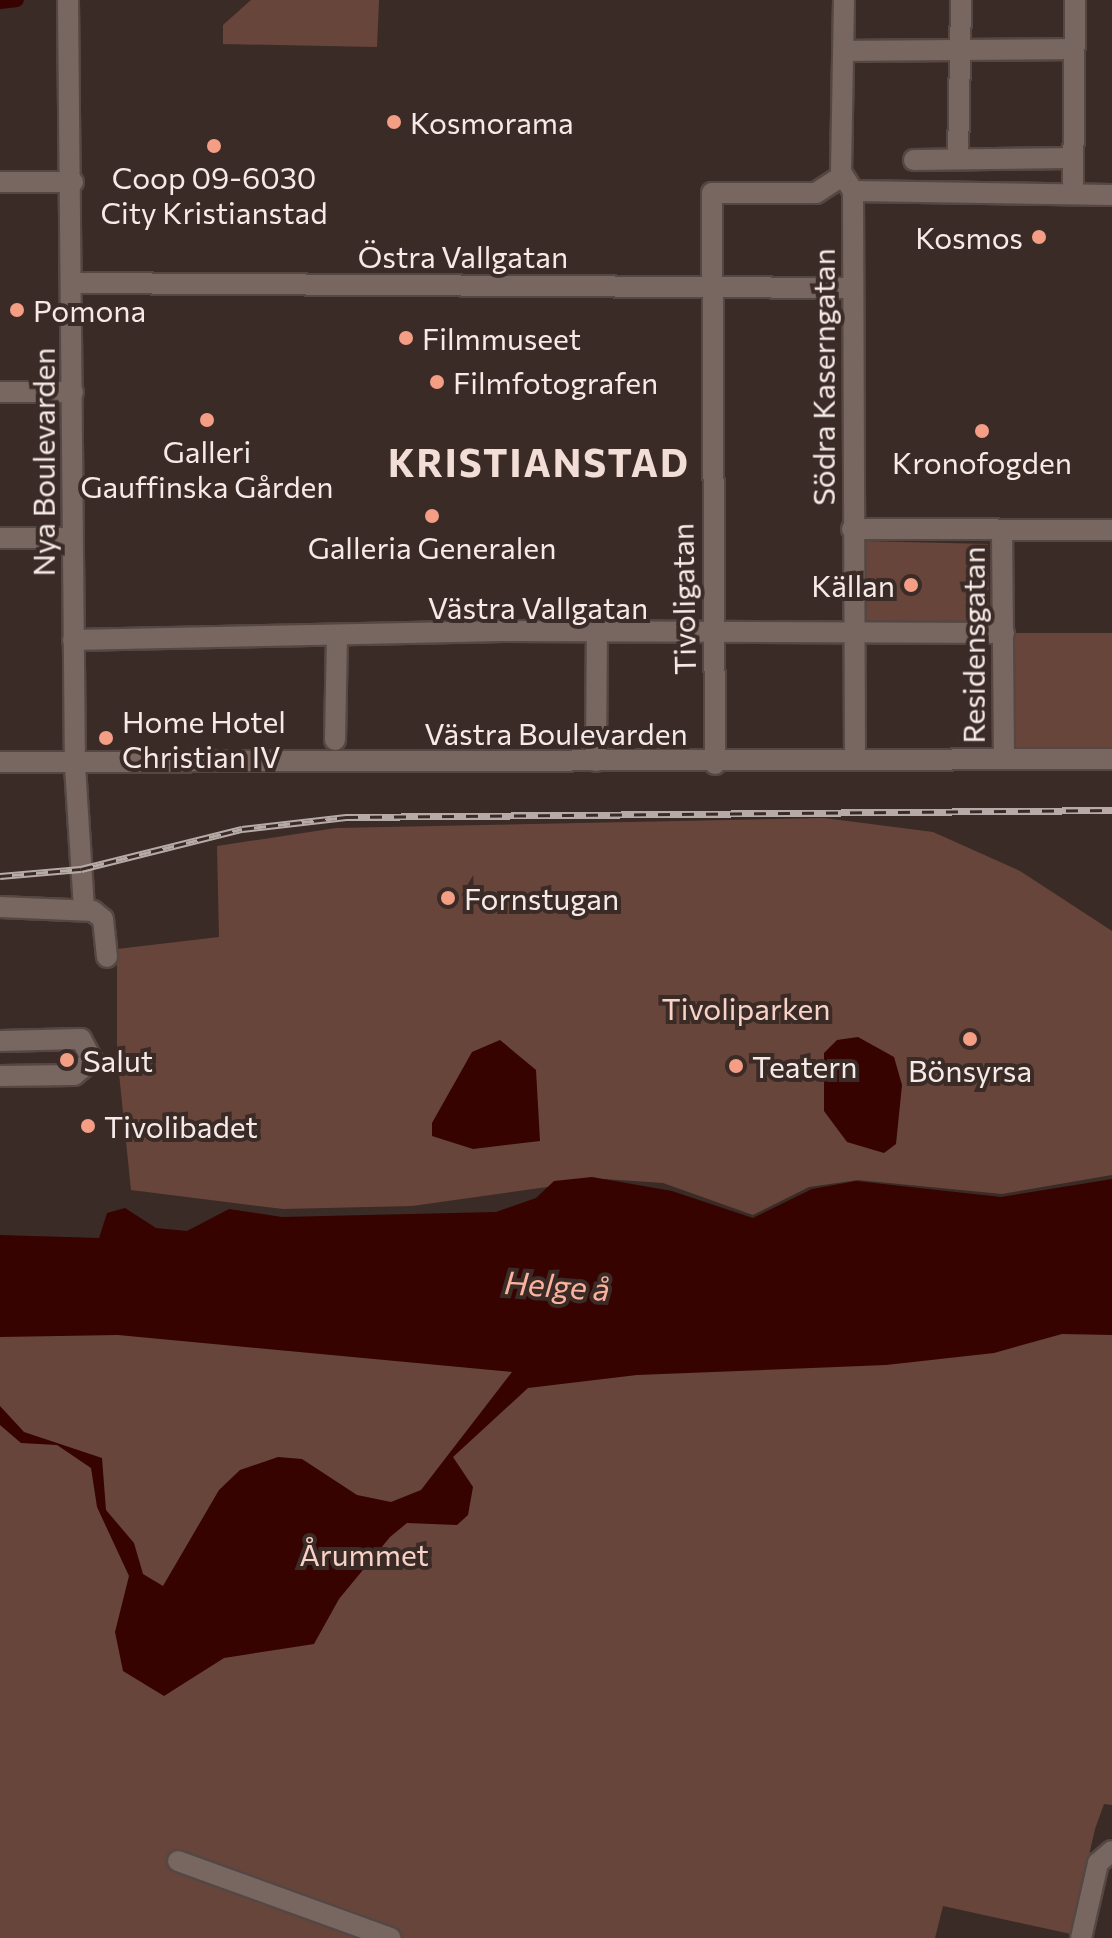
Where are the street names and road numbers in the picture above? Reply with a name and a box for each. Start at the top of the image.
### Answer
street label: Östra Vallgatan [358,238,568,274]
street label: Södra Kaserngatan [805,248,841,506]
street label: Nya Boulevarden [25,348,61,576]
street label: Tivoligatan [664,523,702,675]
street label: Residensgatan [955,546,991,744]
street label: Västra Vallgatan [428,589,648,625]
street label: Västra Boulevarden [424,715,688,751]

